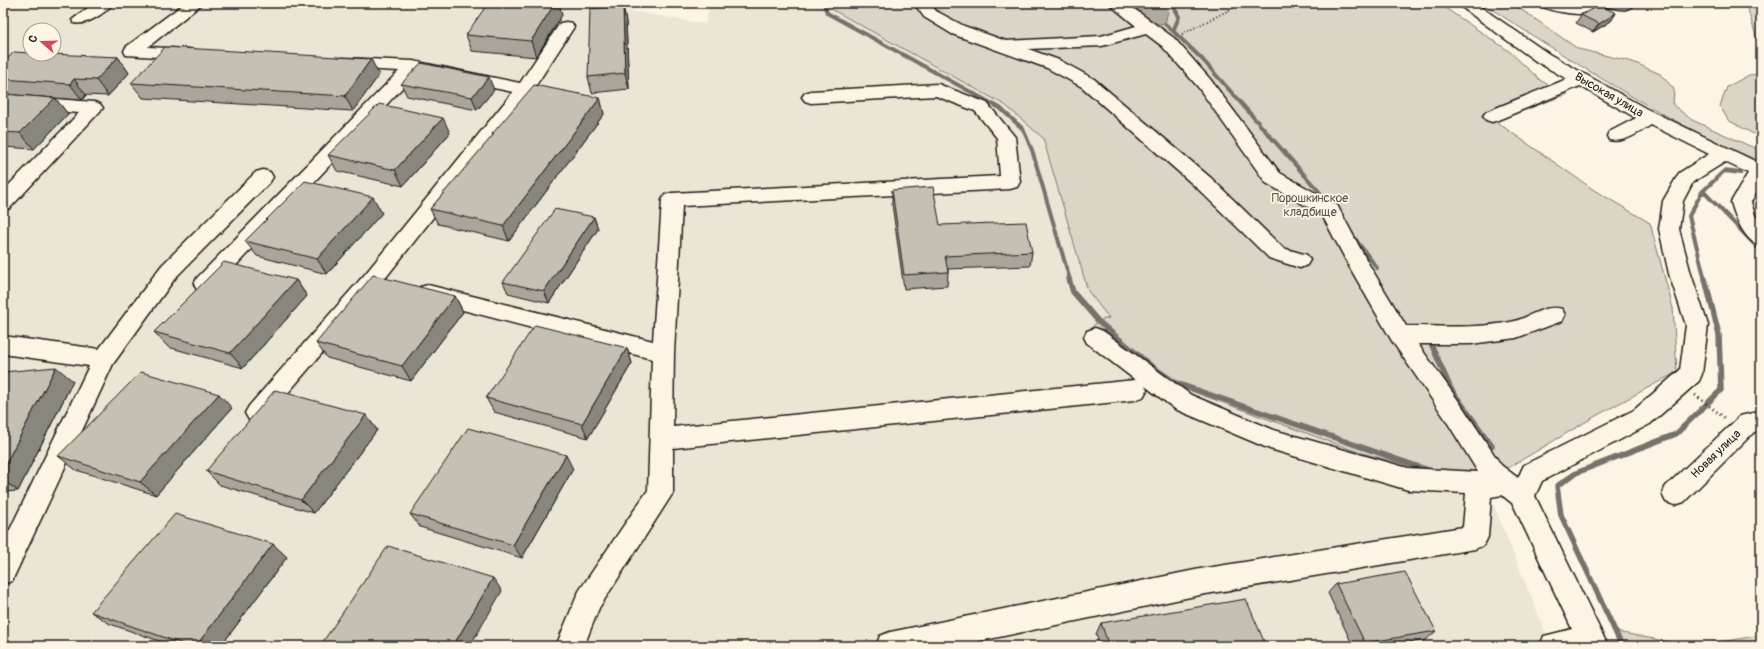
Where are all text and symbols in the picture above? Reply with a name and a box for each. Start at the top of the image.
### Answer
north arrow [22,22,62,62]
text: С [26,33,40,44]
street label: Высокая улица [1572,69,1646,121]
park label: Порошкинское кладбище [1272,191,1348,220]
street label: Новая улица [1688,426,1744,482]

